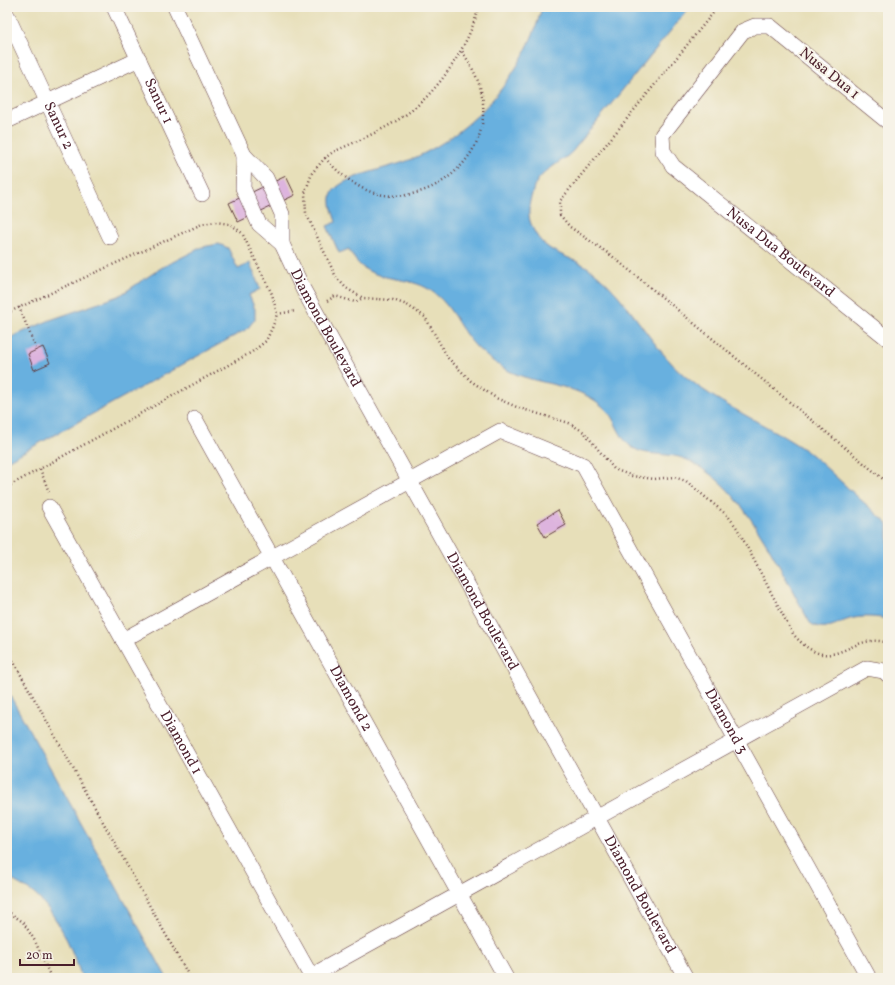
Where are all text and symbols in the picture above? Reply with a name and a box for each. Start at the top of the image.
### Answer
street label: Nusa Dua 1 [794,43,864,105]
street label: Sanur 1 [138,75,178,127]
street label: Sanur 2 [38,98,79,153]
street label: Nusa Dua Boulevard [722,202,839,303]
street label: Diamond Boulevard [285,265,366,391]
street label: Diamond Boulevard [441,549,523,674]
street label: Diamond 2 [324,662,377,736]
street label: Diamond 3 [699,684,753,758]
street label: Diamond 1 [154,707,207,779]
street label: Diamond Boulevard [598,832,681,957]
scale bar [20,941,74,967]
text: 20 m [26,948,53,964]

